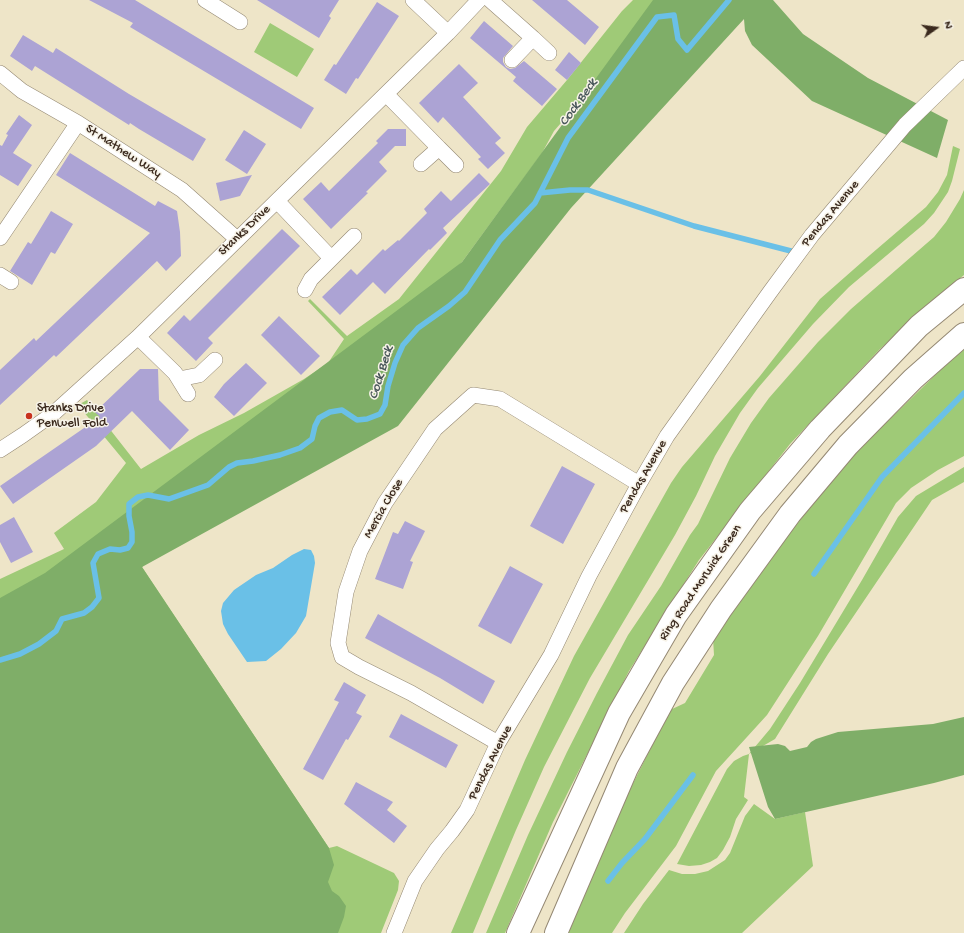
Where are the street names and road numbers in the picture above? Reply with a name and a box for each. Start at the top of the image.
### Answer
street label: St Mathew Way [82,122,164,182]
street label: Pendas Avenue [799,178,863,250]
street label: Stanks Drive [216,202,274,260]
street label: Pendas Avenue [617,438,671,516]
street label: Mercia Close [361,477,407,541]
street label: Ring Road Morwick Green [656,522,746,644]
street label: Pendas Avenue [465,723,517,803]

